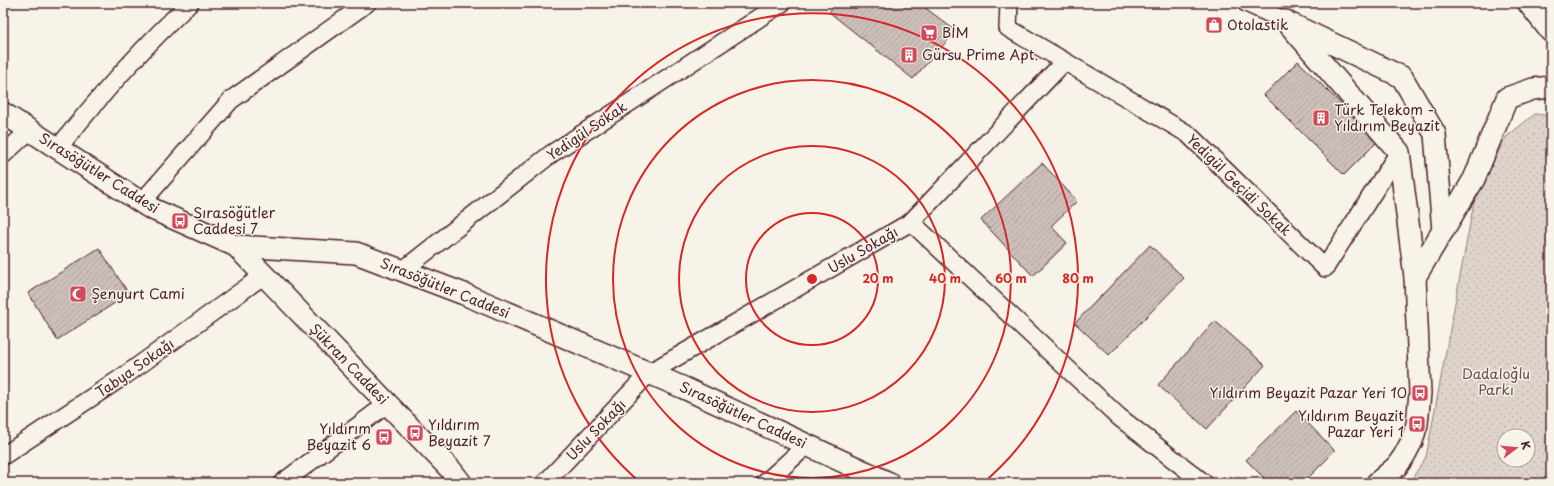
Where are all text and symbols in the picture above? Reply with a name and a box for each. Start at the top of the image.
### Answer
place label: Otolastik [1227,14,1289,35]
shop icon: Otolastik [1204,15,1224,35]
place label: BİM [942,22,969,43]
supermarket icon: BİM [919,23,939,43]
place label: Gürsu Prime Apt. [922,44,1038,65]
building icon: Gürsu Prime Apt. [899,45,919,65]
street label: Yedigül Sokak [542,96,631,165]
place label: Türk Telekom - Yıldırım Beyazit [1334,99,1440,136]
building icon: Türk Telekom - Yıldırım Beyazit [1311,108,1331,128]
street label: Sırasöğütler Caddesi [35,127,163,218]
street label: Yedigül Geçidi Sokak [1182,129,1296,240]
place label: Sırasöğütler Caddesi 7 [193,202,276,239]
bus stop icon: Sırasöğütler Caddesi 7 [170,211,190,231]
street label: Uslu Sokağı [824,221,902,278]
street label: Sırasöğütler Caddesi [377,252,513,323]
text: 20 m [862,269,894,287]
text: 40 m [929,269,961,287]
text: 60 m [995,269,1027,287]
text: 80 m [1062,269,1094,287]
centre of rings [805,272,819,286]
place label: Şenyurt Cami [91,283,185,304]
mosque icon: Şenyurt Cami [68,284,88,304]
street label: Şükran Caddesi [305,318,394,409]
street label: Tabya Sokağı [91,333,178,402]
park label: Dadaloğlu Parkı [1462,363,1530,400]
street label: Sırasöğütler Caddesi [676,376,810,453]
place label: Yıldırım Beyazit Pazar Yeri 10 [1210,382,1407,403]
bus stop icon: Yıldırım Beyazit Pazar Yeri 10 [1410,383,1430,403]
street label: Uslu Sokağı [561,394,630,465]
place label: Yıldırım Beyazit Pazar Yeri 1 [1298,405,1404,442]
place label: Yıldırım Beyazit 7 [428,414,491,451]
bus stop icon: Yıldırım Beyazit Pazar Yeri 1 [1407,414,1427,434]
place label: Yıldırım Beyazit 6 [306,418,371,455]
bus stop icon: Yıldırım Beyazit 7 [405,423,425,443]
bus stop icon: Yıldırım Beyazit 6 [374,427,394,447]
north arrow [1496,428,1536,468]
text: K [1517,439,1535,451]

